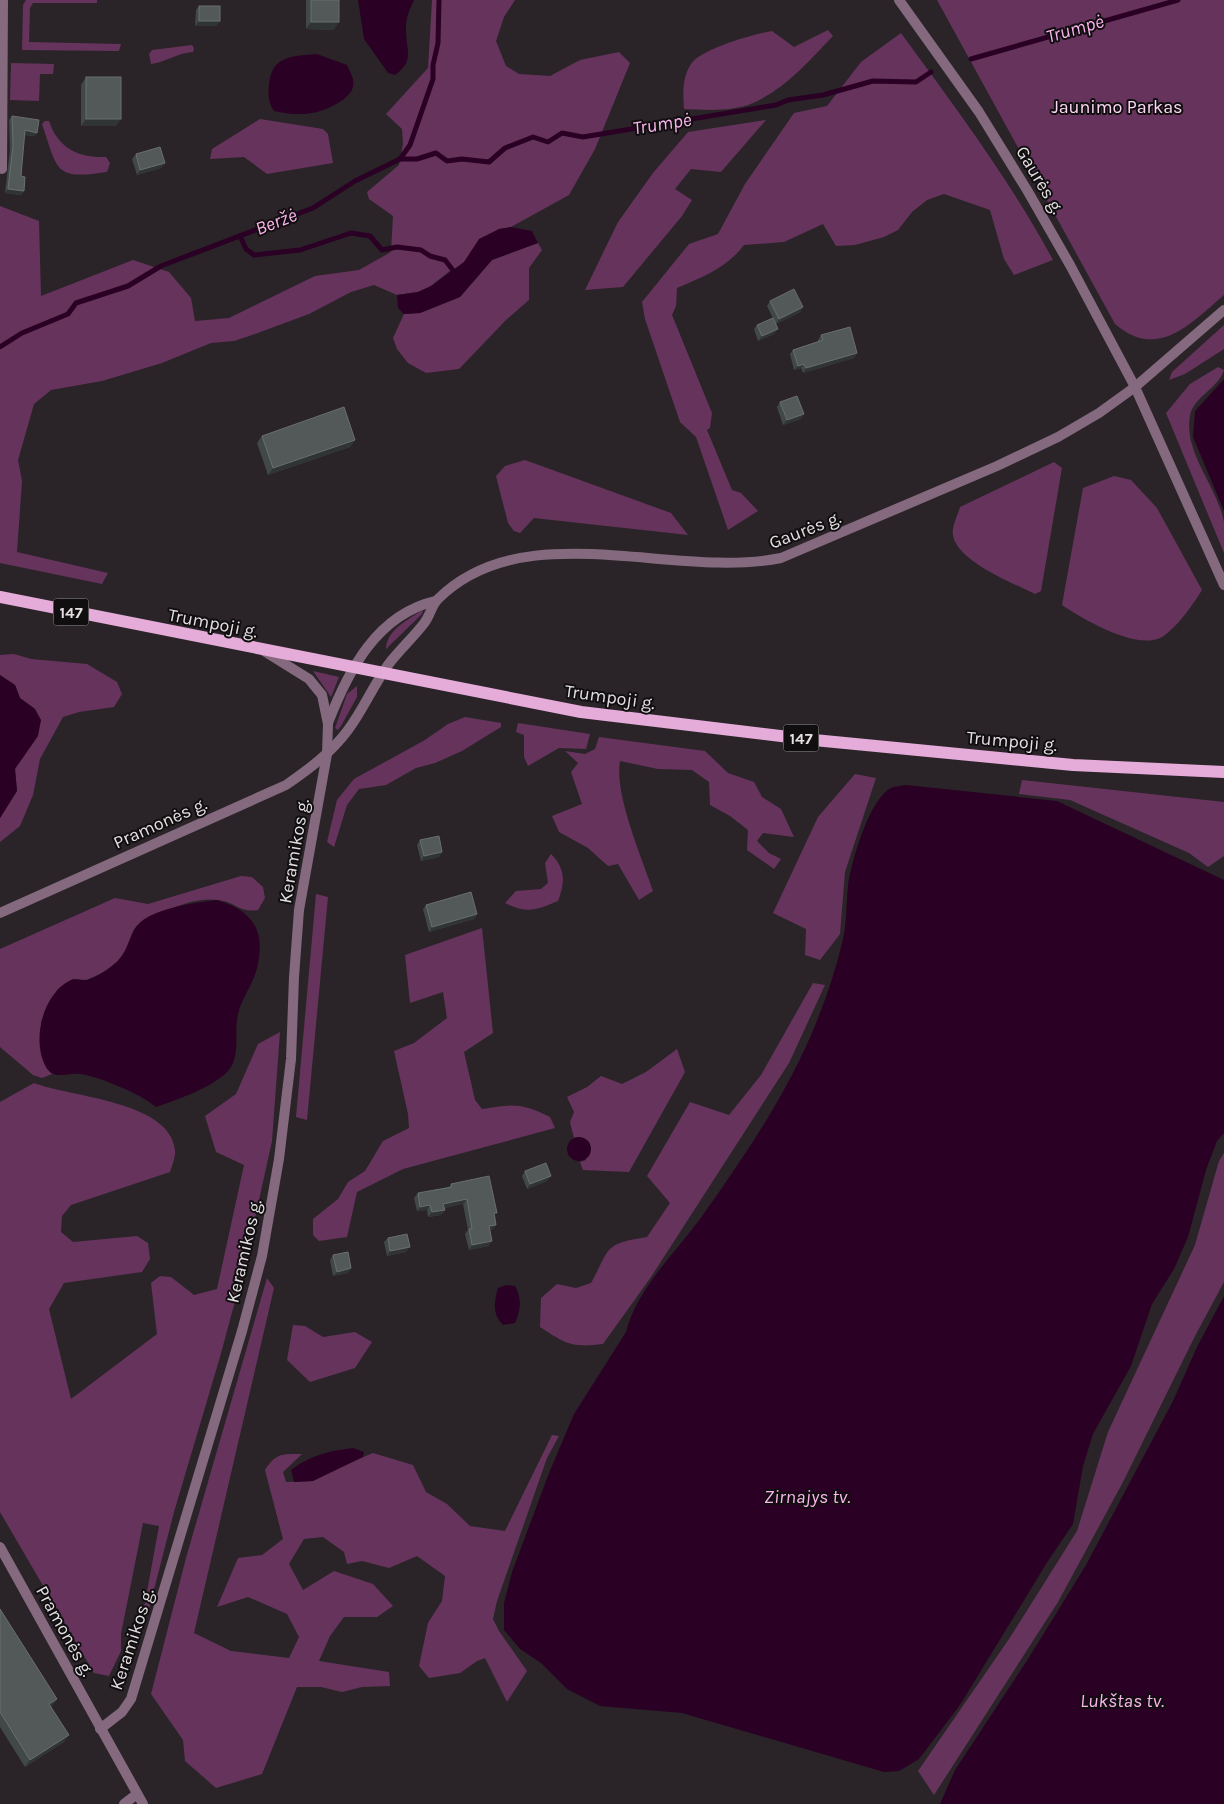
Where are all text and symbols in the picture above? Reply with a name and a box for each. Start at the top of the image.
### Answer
water label: Trumpė [1044,10,1107,48]
park label: Jaunimo Parkas [1051,96,1183,118]
water label: Trumpė [631,108,693,139]
street label: Gaurės g. [1011,142,1069,218]
water label: Beržė [252,204,300,240]
street label: Gaurės g. [766,506,844,554]
road number: 147 [54,598,88,626]
street label: Trumpoji g. [166,604,260,642]
street label: Trumpoji g. [563,680,657,714]
road number: 147 [784,724,818,751]
street label: Trumpoji g. [966,726,1058,756]
street label: Pramonės g. [110,793,210,853]
street label: Keramikos g. [274,797,314,905]
street label: Keramikos g. [221,1197,267,1305]
water label: Zirnajys tv. [764,1486,850,1508]
street label: Pramonės g. [31,1582,99,1680]
street label: Keramikos g. [105,1585,159,1693]
water label: Lukštas tv. [1080,1690,1164,1712]

